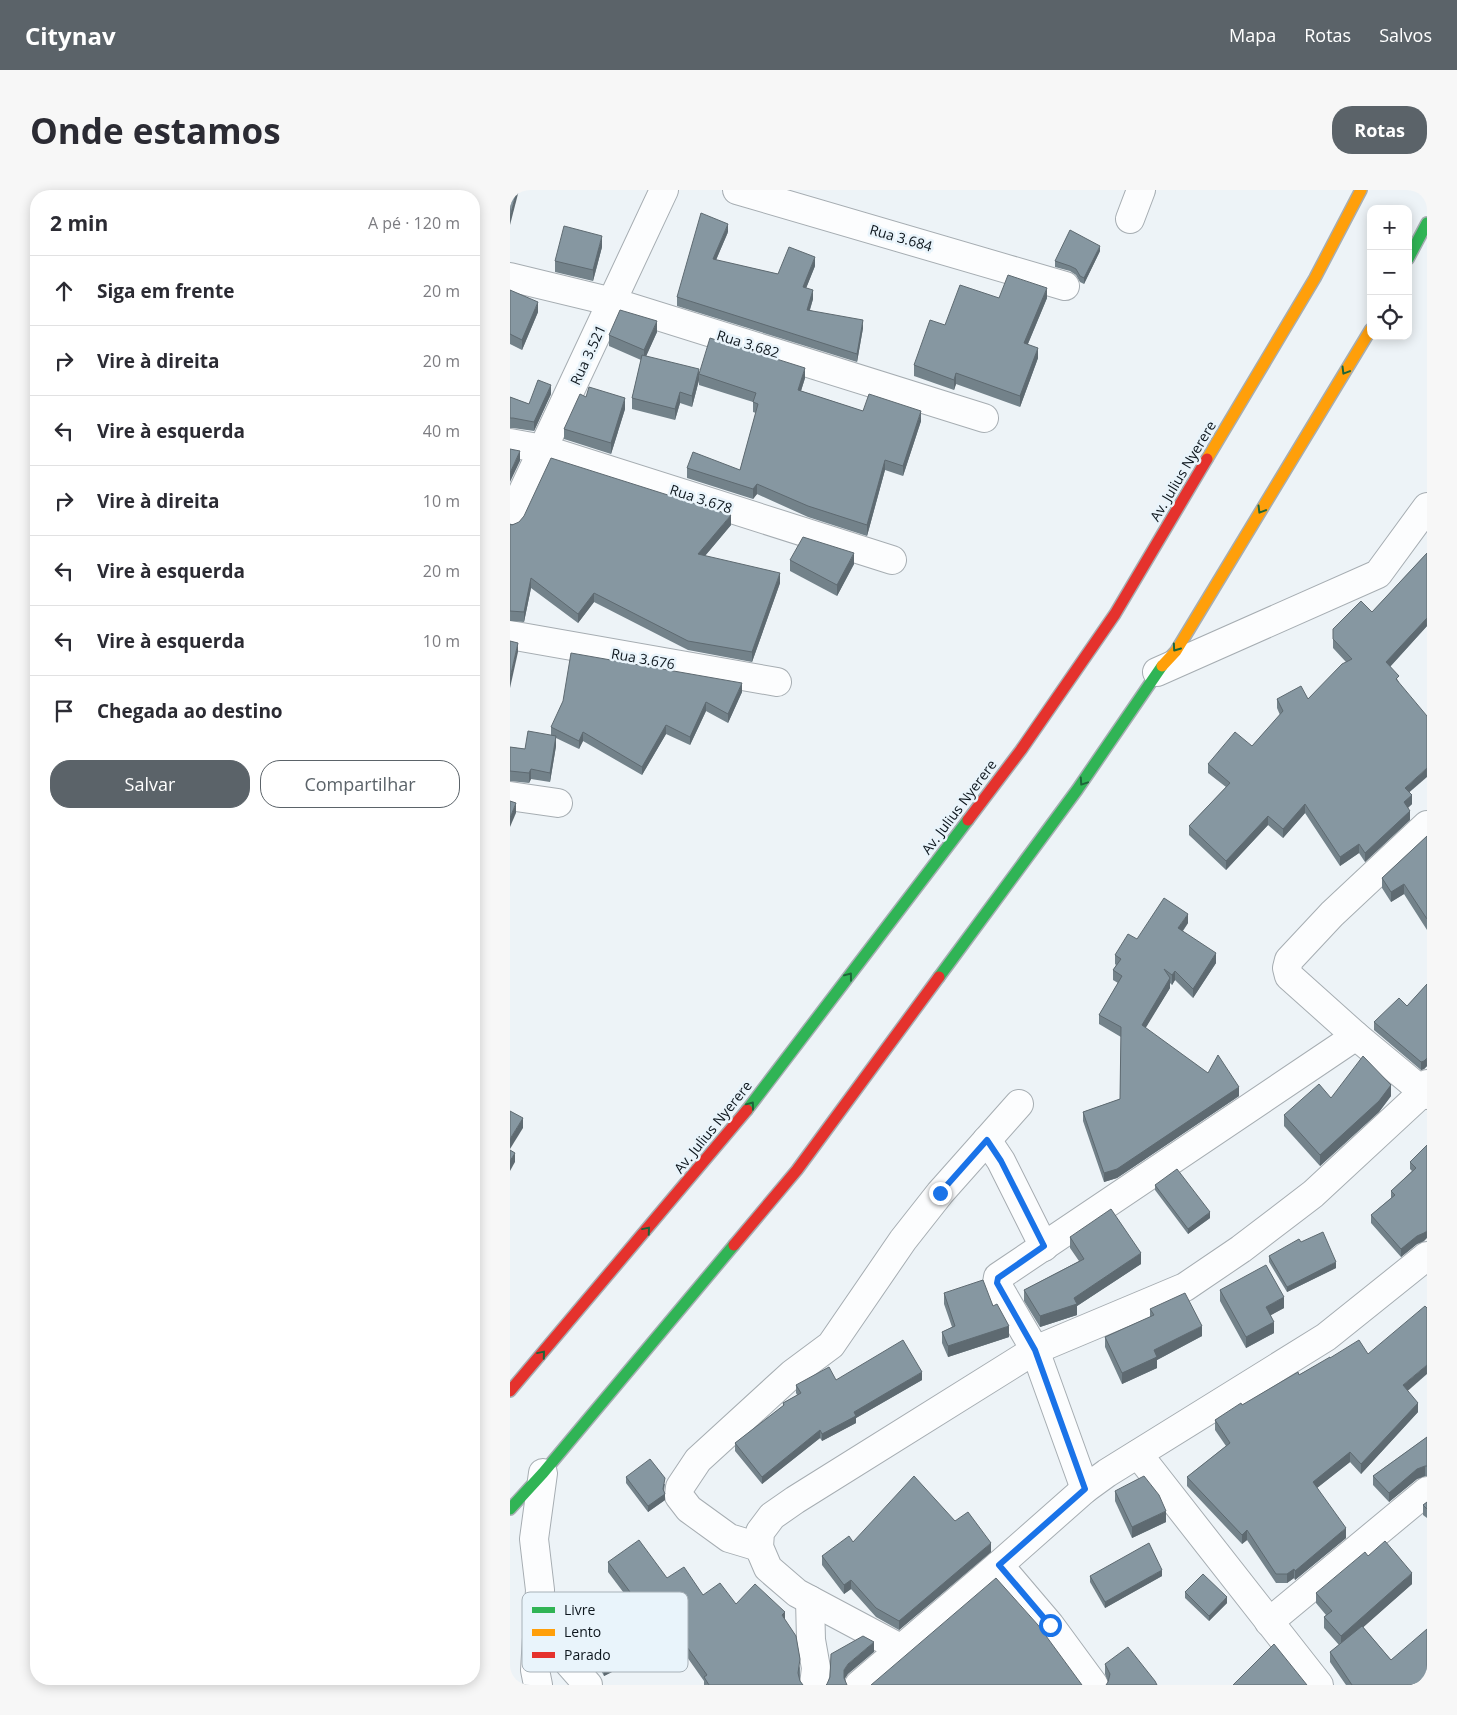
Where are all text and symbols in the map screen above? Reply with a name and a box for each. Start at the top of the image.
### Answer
text: Citynav [25,19,116,52]
text: Mapa [1229,23,1276,47]
text: Rotas [1304,23,1351,47]
text: Salvos [1379,23,1432,47]
button: Rotas [1332,106,1427,154]
text: Onde estamos [30,107,281,154]
map controls [1367,205,1412,340]
button: + [1367,205,1412,250]
text: 2 min [50,209,108,237]
text: A pé · 120 m [368,212,460,234]
street label: Rua 3.684 [868,220,935,256]
button: − [1367,250,1412,295]
icon: ahead [50,277,78,305]
text: Siga em frente [97,278,234,304]
text: 20 m [423,280,460,302]
button: locate [1367,295,1412,340]
street label: Rua 3.521 [565,322,610,388]
street label: Rua 3.682 [715,325,782,362]
icon: right [50,347,78,375]
text: Vire à direita [97,348,220,374]
text: 20 m [423,350,460,372]
one-way arrow [1342,366,1352,375]
icon: left [50,417,78,445]
street label: Av. Julius Nyerere [1145,417,1220,525]
text: Vire à esquerda [97,418,245,444]
text: 40 m [423,420,460,442]
street label: Rua 3.678 [668,480,735,518]
icon: right [50,487,78,515]
text: Vire à direita [97,488,220,514]
text: 10 m [423,490,460,512]
one-way arrow [1258,504,1268,513]
icon: left [50,557,78,585]
text: Vire à esquerda [97,558,245,584]
text: 20 m [423,560,460,582]
icon: left [50,627,78,655]
text: Vire à esquerda [97,628,245,654]
text: 10 m [423,630,460,652]
one-way arrow [1173,643,1182,652]
street label: Rua 3.676 [610,644,676,673]
icon: arrive [50,697,78,725]
text: Chegada ao destino [97,698,283,724]
street label: Av. Julius Nyerere [917,755,1001,858]
button: Salvar [50,760,250,808]
button: Compartilhar [260,760,460,808]
one-way arrow [1080,776,1089,785]
one-way arrow [843,972,852,982]
street label: Av. Julius Nyerere [669,1076,756,1177]
one-way arrow [745,1102,754,1111]
route end [929,1182,952,1205]
one-way arrow [641,1227,650,1236]
one-way arrow [536,1351,545,1360]
legend [522,1592,688,1672]
text: Livre [564,1600,596,1619]
route start [1039,1614,1062,1637]
text: Lento [564,1622,601,1641]
text: Parado [564,1645,611,1664]

